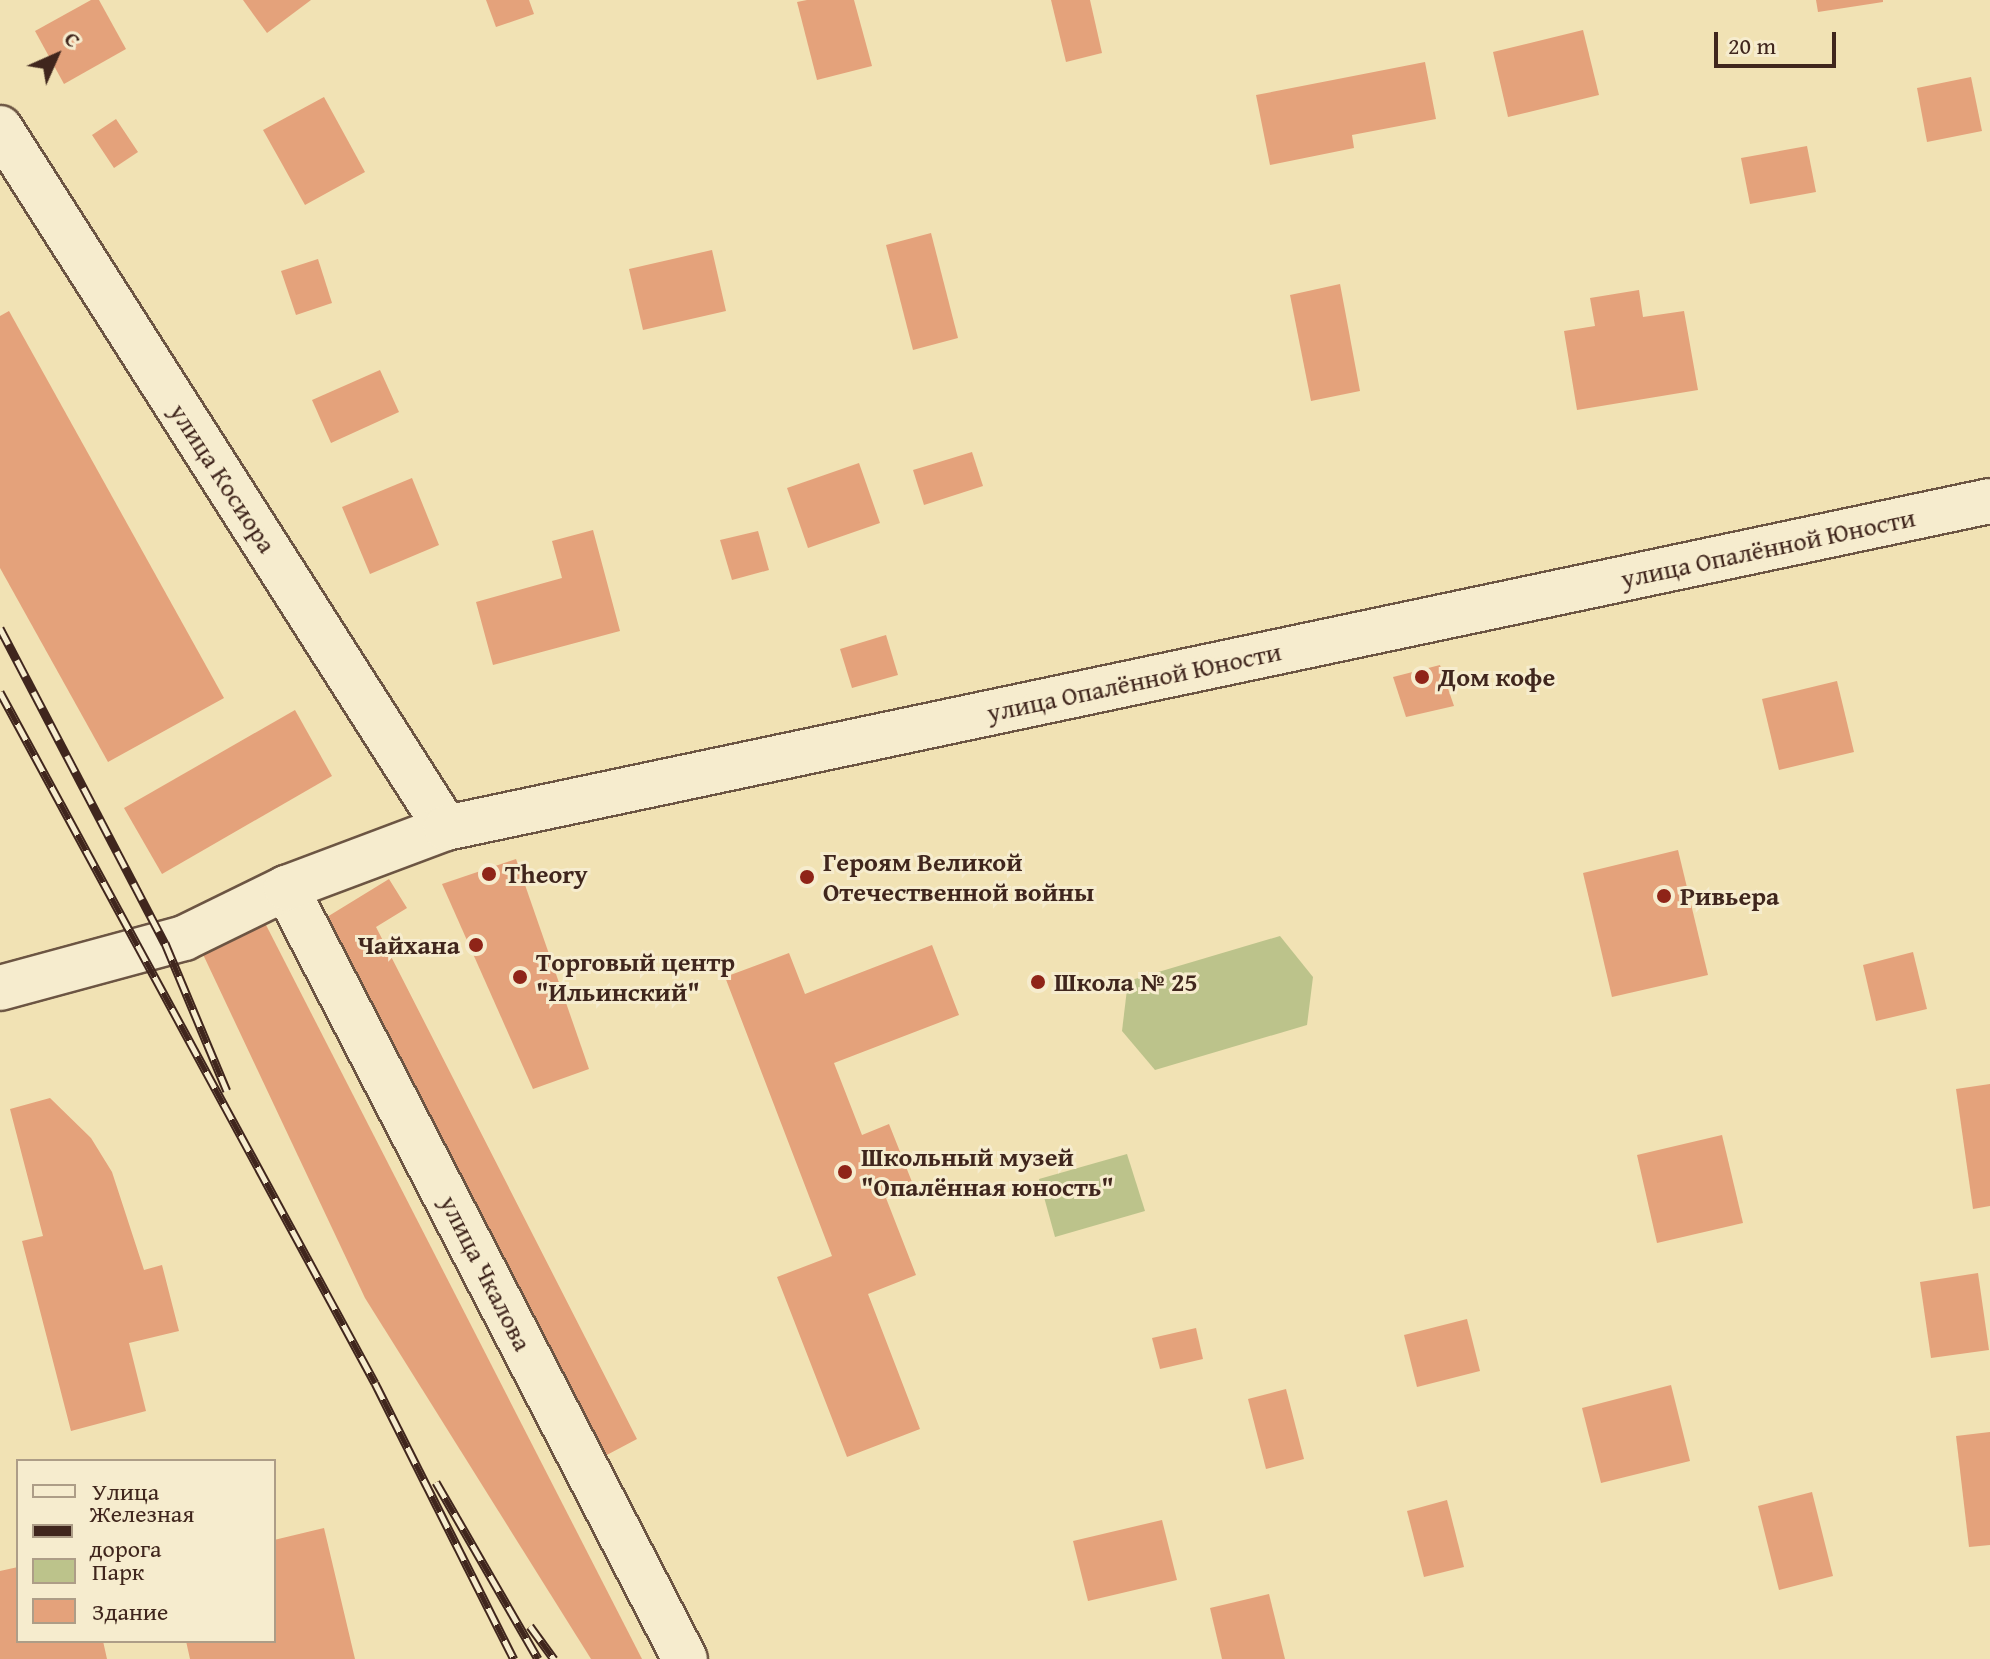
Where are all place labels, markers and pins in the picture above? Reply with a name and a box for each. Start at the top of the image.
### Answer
place label: Дом кофе [1438,661,1555,693]
marker: Дом кофе [1413,668,1431,686]
place label: Героям Великой Отечественной войны [823,846,1094,908]
place label: Theory [505,858,588,890]
marker: Theory [480,865,498,883]
marker: Героям Великой Отечественной войны [798,868,816,886]
place label: Ривьера [1680,880,1779,912]
marker: Ривьера [1655,887,1673,905]
place label: Чайхана [358,929,460,961]
marker: Чайхана [467,936,485,954]
place label: Торговый центр "Ильинский" [536,946,735,1008]
place label: Школа № 25 [1054,966,1198,998]
marker: Торговый центр "Ильинский" [511,968,529,986]
marker: Школа № 25 [1029,973,1047,991]
place label: Школьный музей "Опалённая юность" [861,1141,1114,1202]
marker: Школьный музей "Опалённая юность" [836,1163,854,1181]

